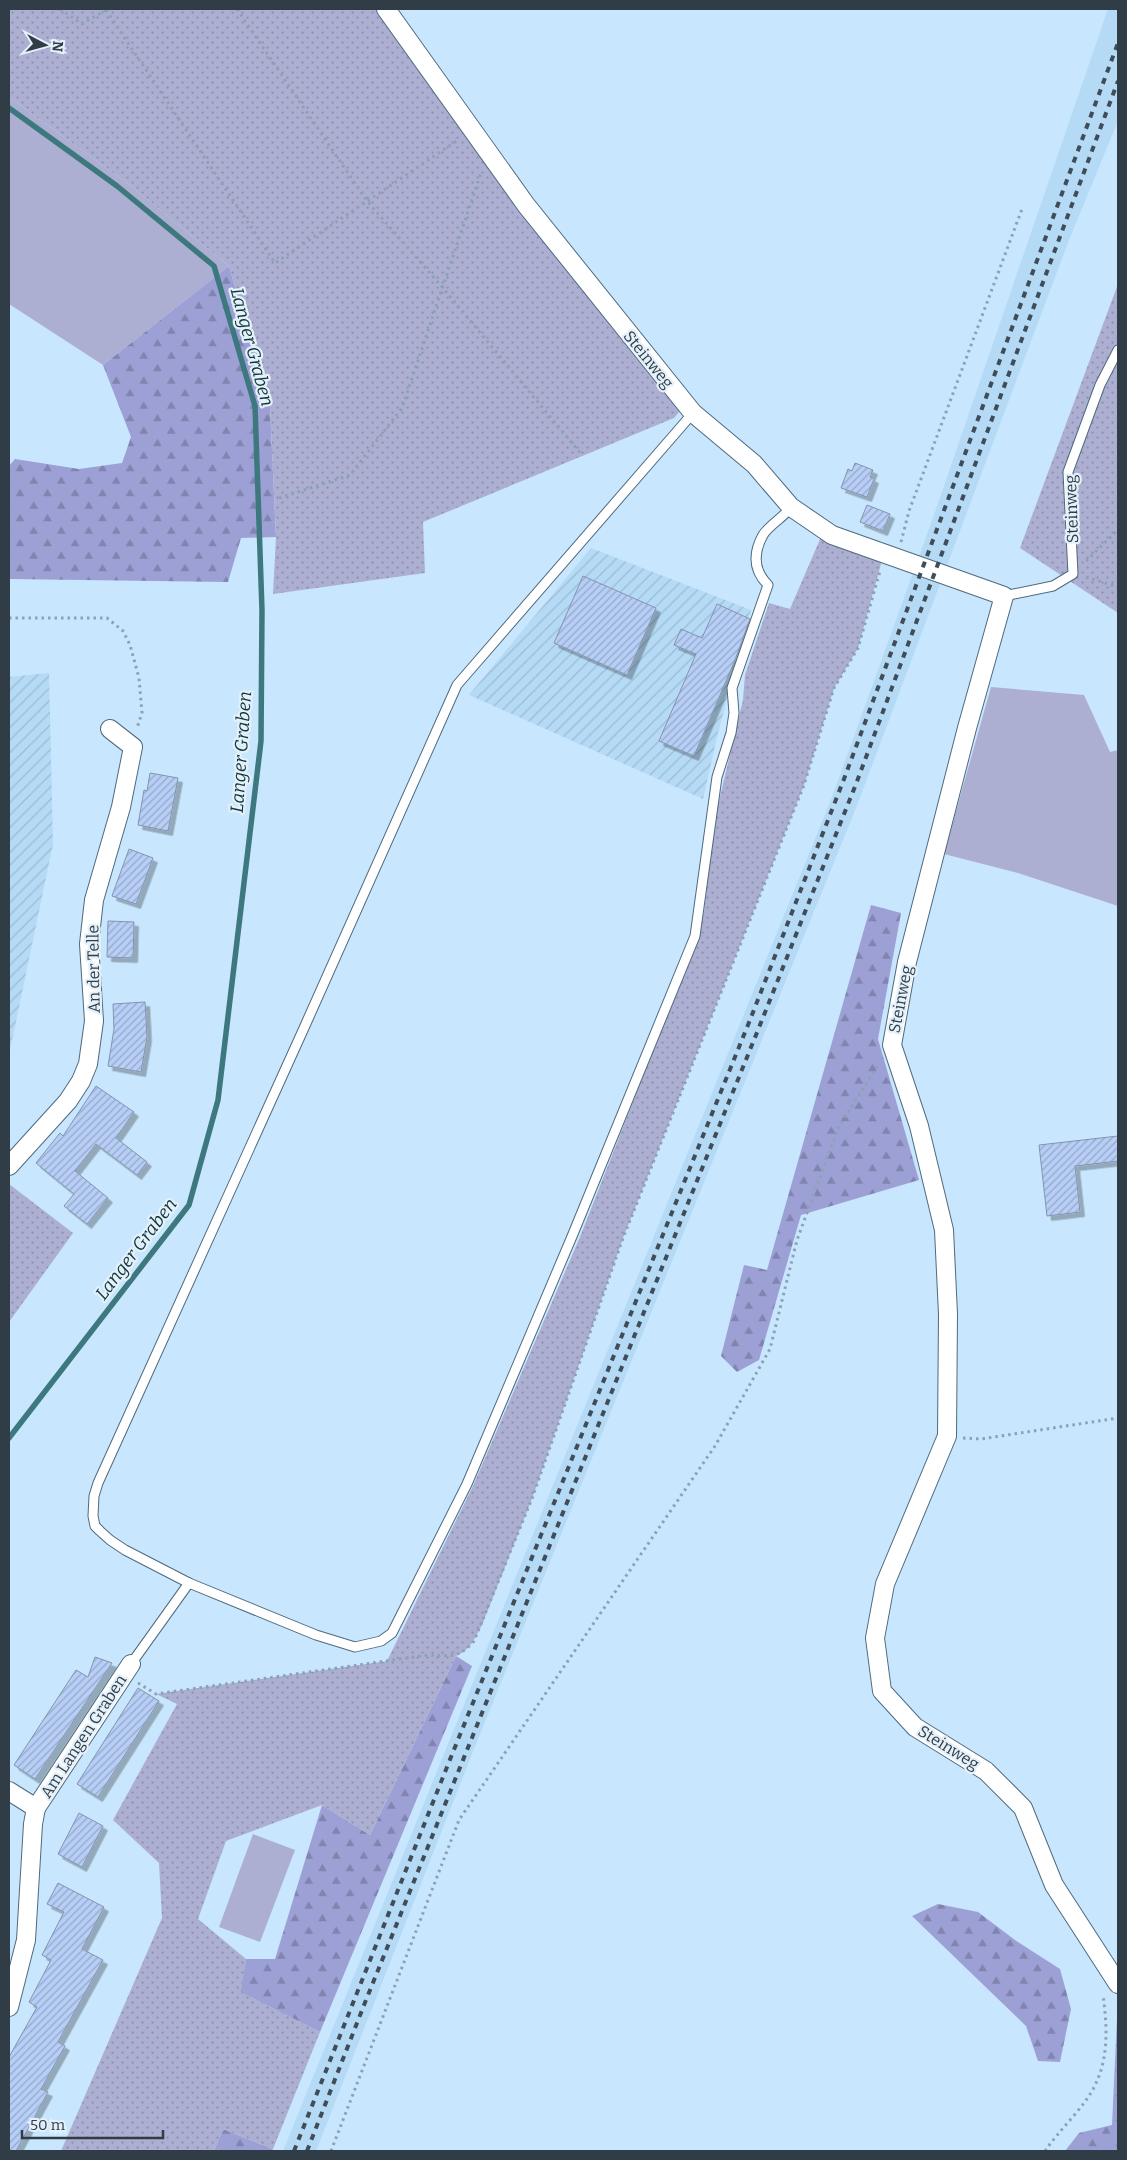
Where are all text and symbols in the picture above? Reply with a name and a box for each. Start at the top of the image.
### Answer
north arrow [20,20,70,70]
text: N [48,40,66,53]
water label: Langer Graben [226,285,278,409]
street label: Steinweg [620,327,678,392]
street label: Steinweg [1061,474,1082,543]
water label: Langer Graben [226,690,256,814]
street label: An der Telle [83,925,104,1013]
street label: Steinweg [885,964,916,1034]
water label: Langer Graben [91,1194,181,1304]
street label: Am Langen Graben [36,1671,130,1801]
street label: Steinweg [915,1721,983,1774]
scale bar [22,2108,164,2140]
text: 50 m [30,2116,66,2134]

